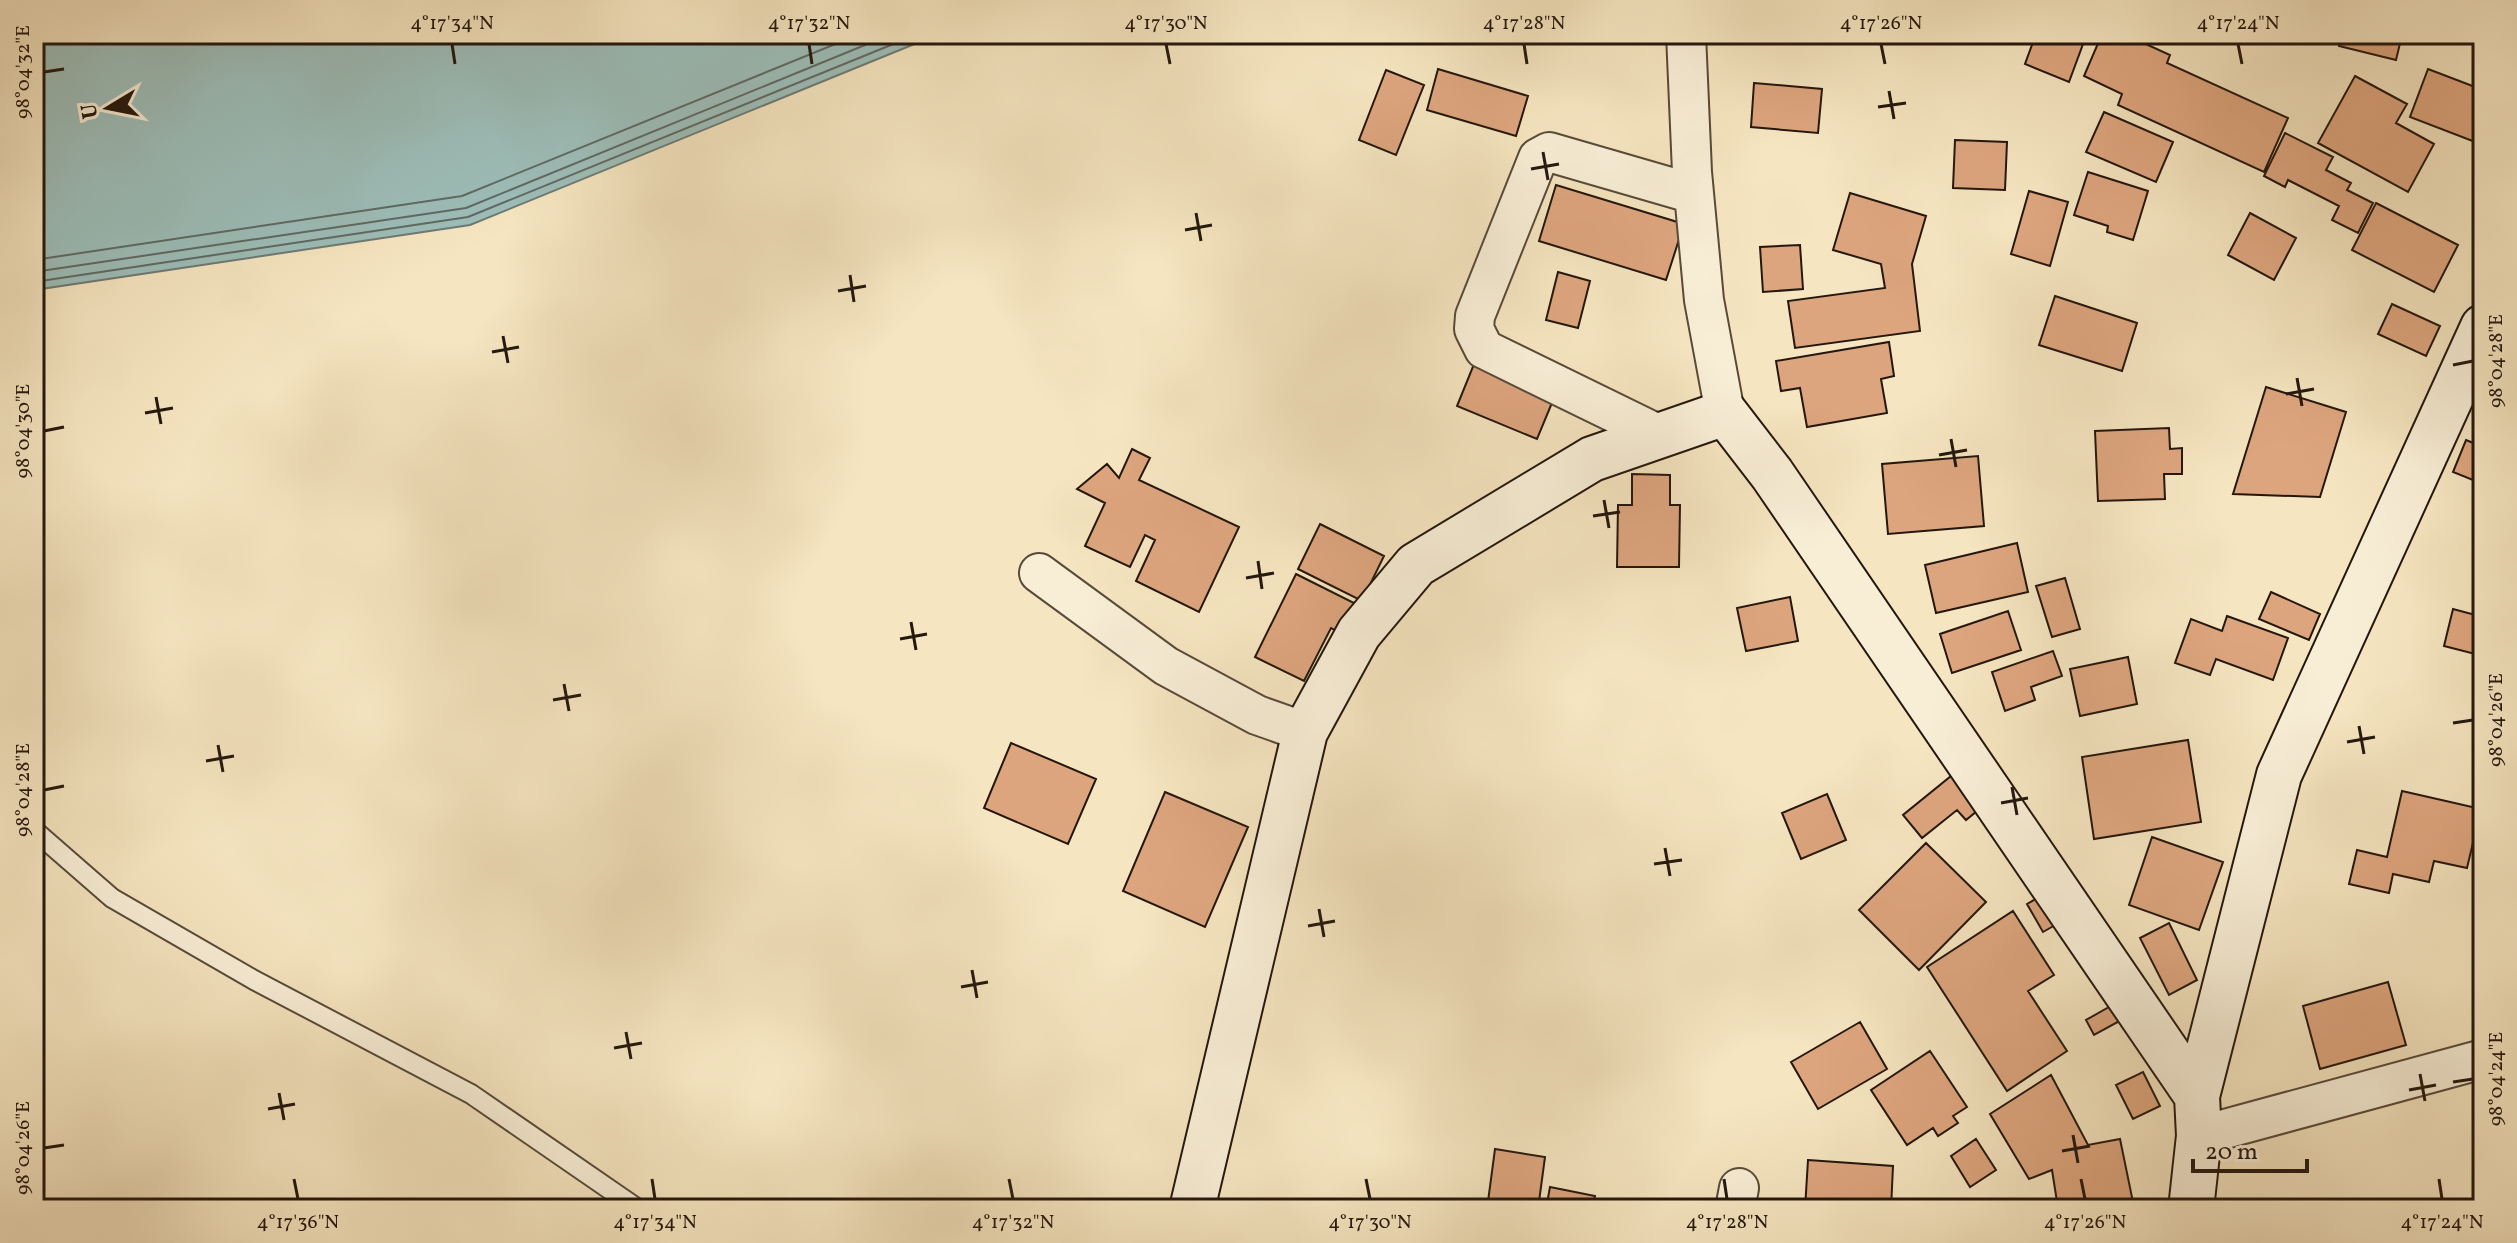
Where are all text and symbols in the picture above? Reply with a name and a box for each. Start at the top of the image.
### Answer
text: 4°17'34"N [410,10,494,38]
text: 4°17'32"N [768,10,850,38]
text: 4°17'30"N [1124,10,1208,38]
text: 4°17'28"N [1483,10,1565,38]
text: 4°17'26"N [1840,10,1922,38]
text: 4°17'24"N [2196,10,2280,38]
text: 98°04'32"E [10,25,38,119]
north arrow [68,68,148,148]
text: U [74,101,107,121]
text: 98°04'28"E [2483,314,2511,408]
text: 98°04'30"E [10,384,38,478]
text: 98°04'26"E [2483,673,2511,767]
text: 98°04'28"E [10,743,38,837]
text: 98°04'24"E [2483,1032,2511,1126]
text: 98°04'26"E [10,1101,38,1195]
scale bar [2193,1123,2307,1173]
text: 20 m [2205,1136,2258,1170]
text: 4°17'36"N [257,1209,339,1237]
text: 4°17'34"N [613,1209,697,1237]
text: 4°17'32"N [972,1209,1054,1237]
text: 4°17'30"N [1328,1209,1412,1237]
text: 4°17'28"N [1686,1209,1768,1237]
text: 4°17'26"N [2044,1209,2126,1237]
text: 4°17'24"N [2400,1209,2484,1237]

